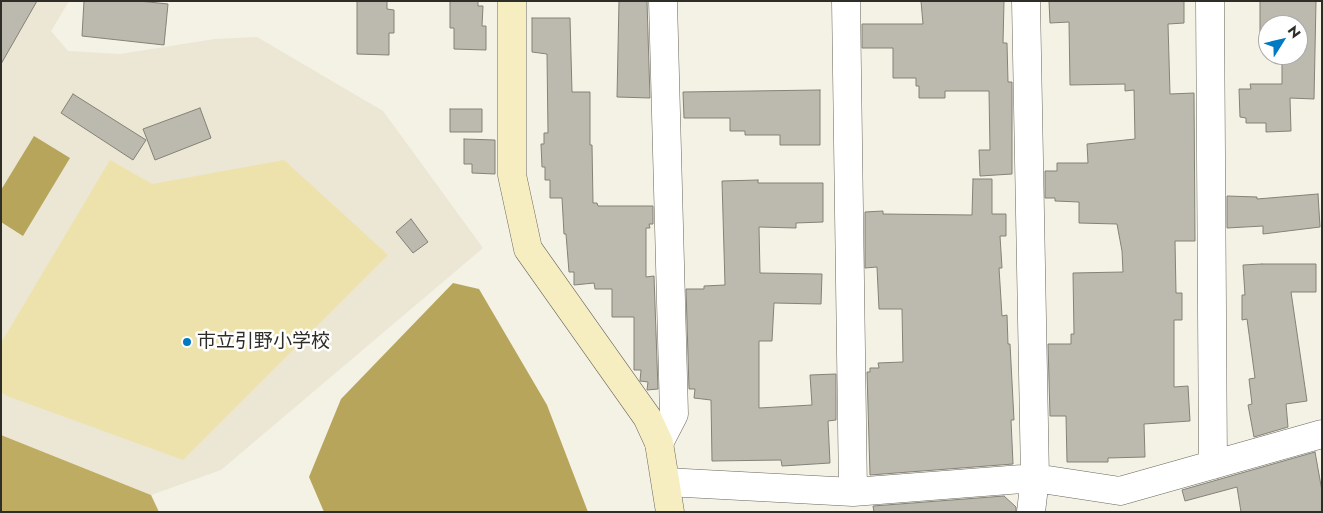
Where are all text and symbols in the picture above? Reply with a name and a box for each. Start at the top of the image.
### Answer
north arrow [1258,15,1308,65]
text: N [1283,21,1306,42]
place label: 市立引野小学校 [197,331,330,353]
marker: 市立引野小学校 [181,336,193,348]

